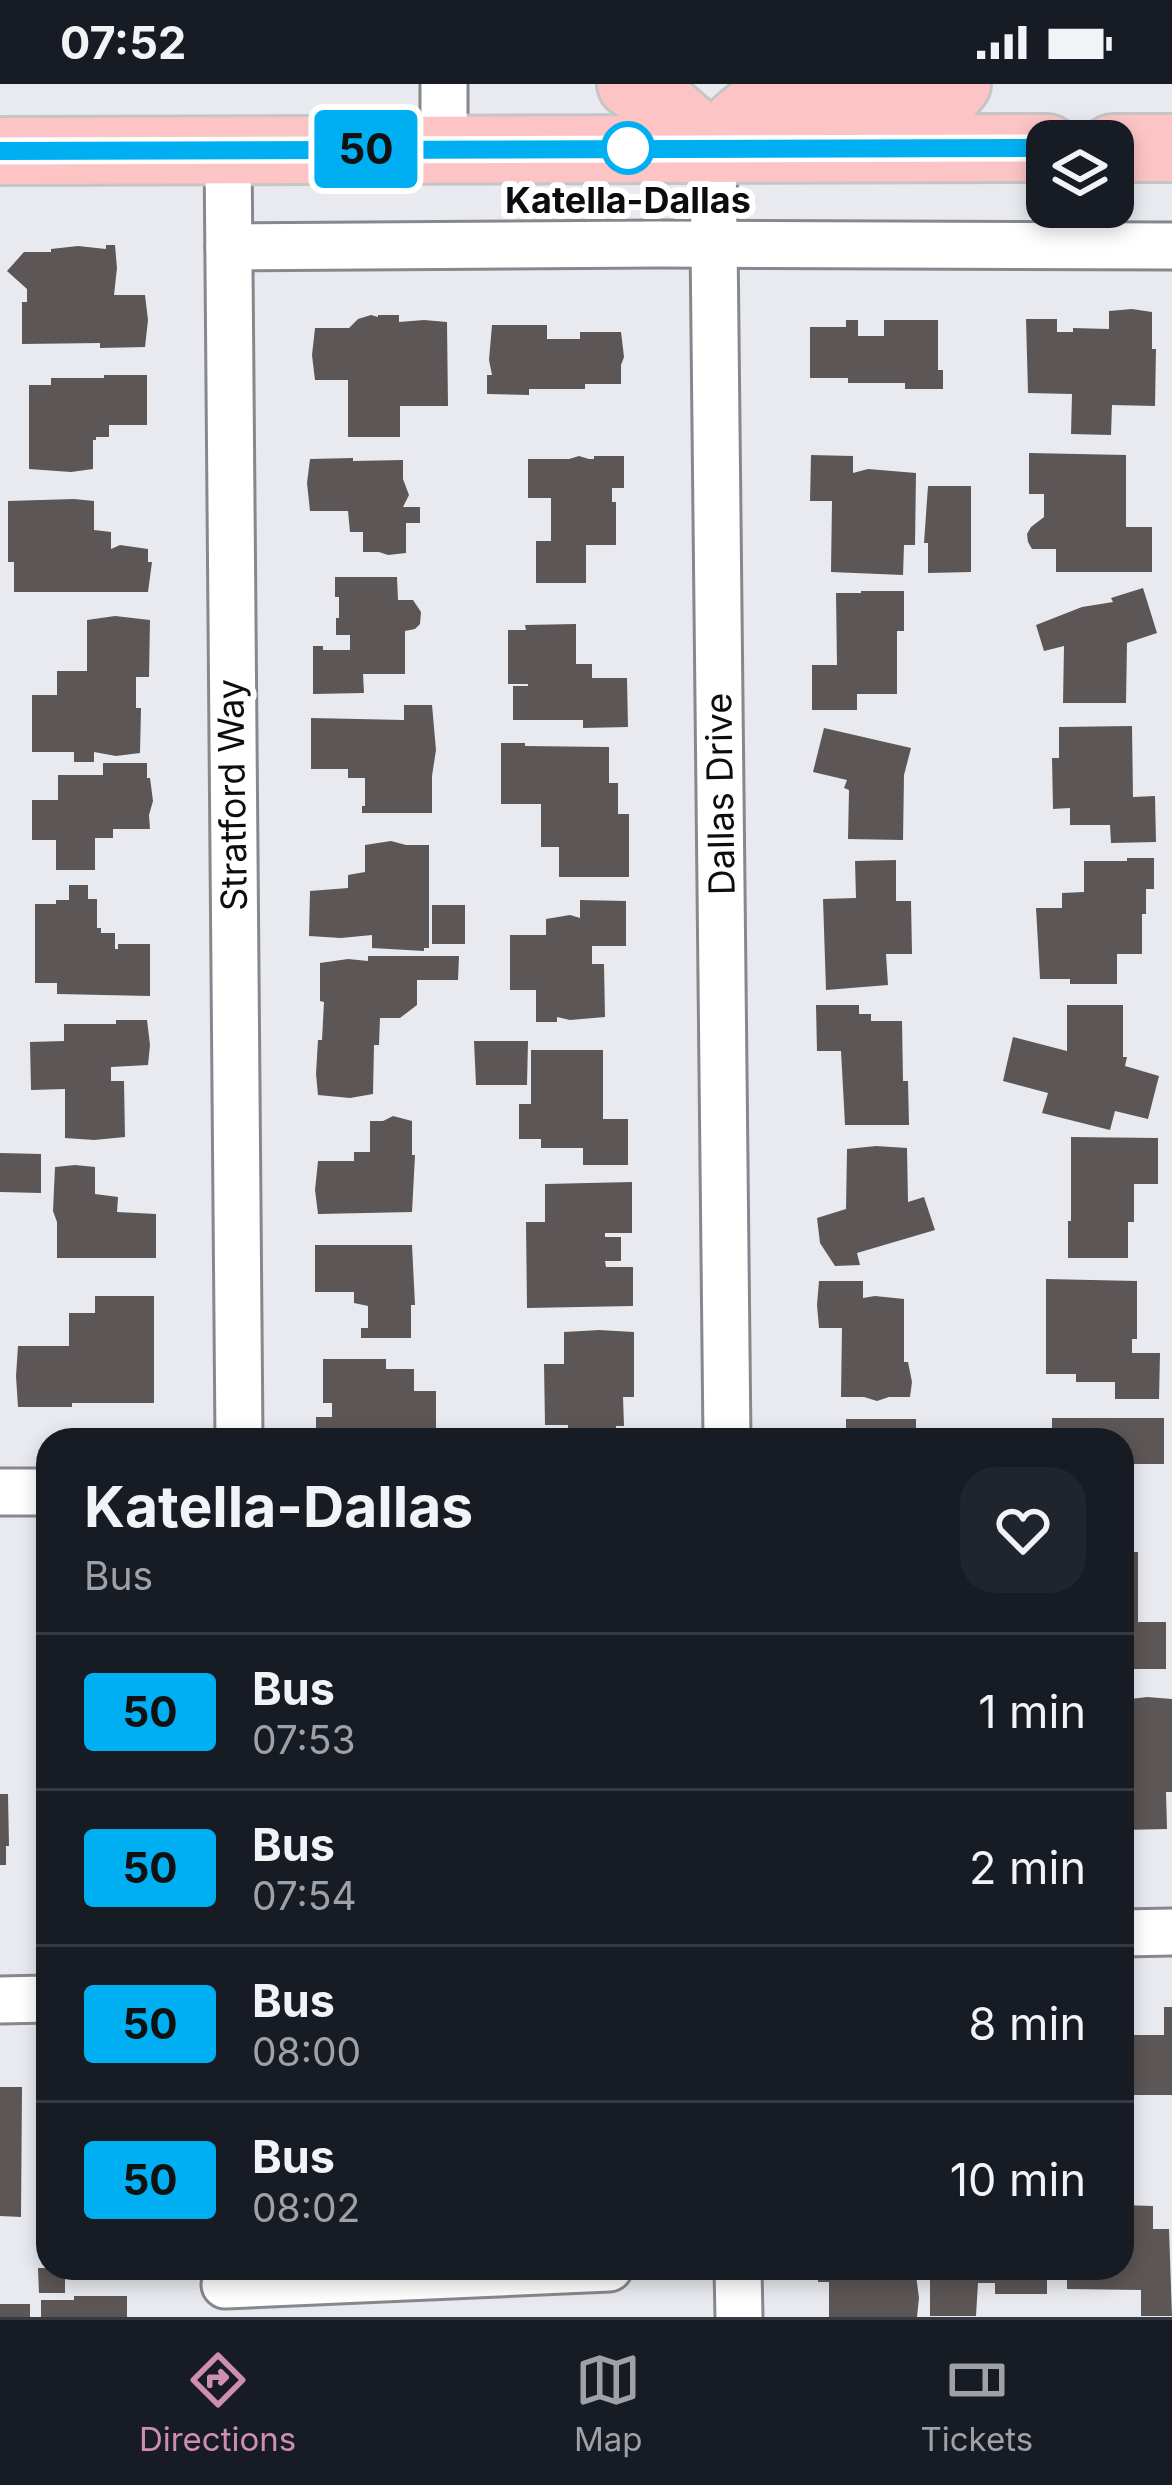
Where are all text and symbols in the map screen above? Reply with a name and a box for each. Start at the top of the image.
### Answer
text: 07:52 [60,15,186,70]
line badge: 50 [312,110,420,188]
map controls [1026,120,1134,228]
button: layers [1026,120,1134,228]
text: 50 [338,123,394,174]
marker: Katella-Dallas [603,123,653,173]
place label: Katella-Dallas [505,178,751,222]
street label: Stratford Way [208,679,256,911]
street label: Dallas Drive [696,692,744,896]
button: heart [960,1467,1086,1593]
text: Katella-Dallas [84,1472,473,1541]
text: Bus [84,1552,153,1599]
text: Bus [252,1661,335,1716]
text: 1 min [978,1684,1086,1739]
text: 50 [122,1686,178,1737]
text: 07:53 [252,1716,356,1763]
text: Bus [252,1817,335,1872]
text: 2 min [969,1840,1086,1895]
text: 50 [122,1842,178,1893]
text: 07:54 [252,1872,357,1919]
text: Bus [252,1973,335,2028]
text: 8 min [969,1996,1086,2051]
text: 50 [122,1998,178,2049]
text: 08:00 [252,2028,361,2075]
text: Bus [252,2129,335,2184]
text: 10 min [950,2152,1086,2207]
text: 50 [122,2154,178,2205]
text: 08:02 [252,2184,360,2231]
tab: Directions [139,2347,296,2459]
tab: Map [574,2347,643,2459]
tab: Tickets [920,2347,1033,2459]

